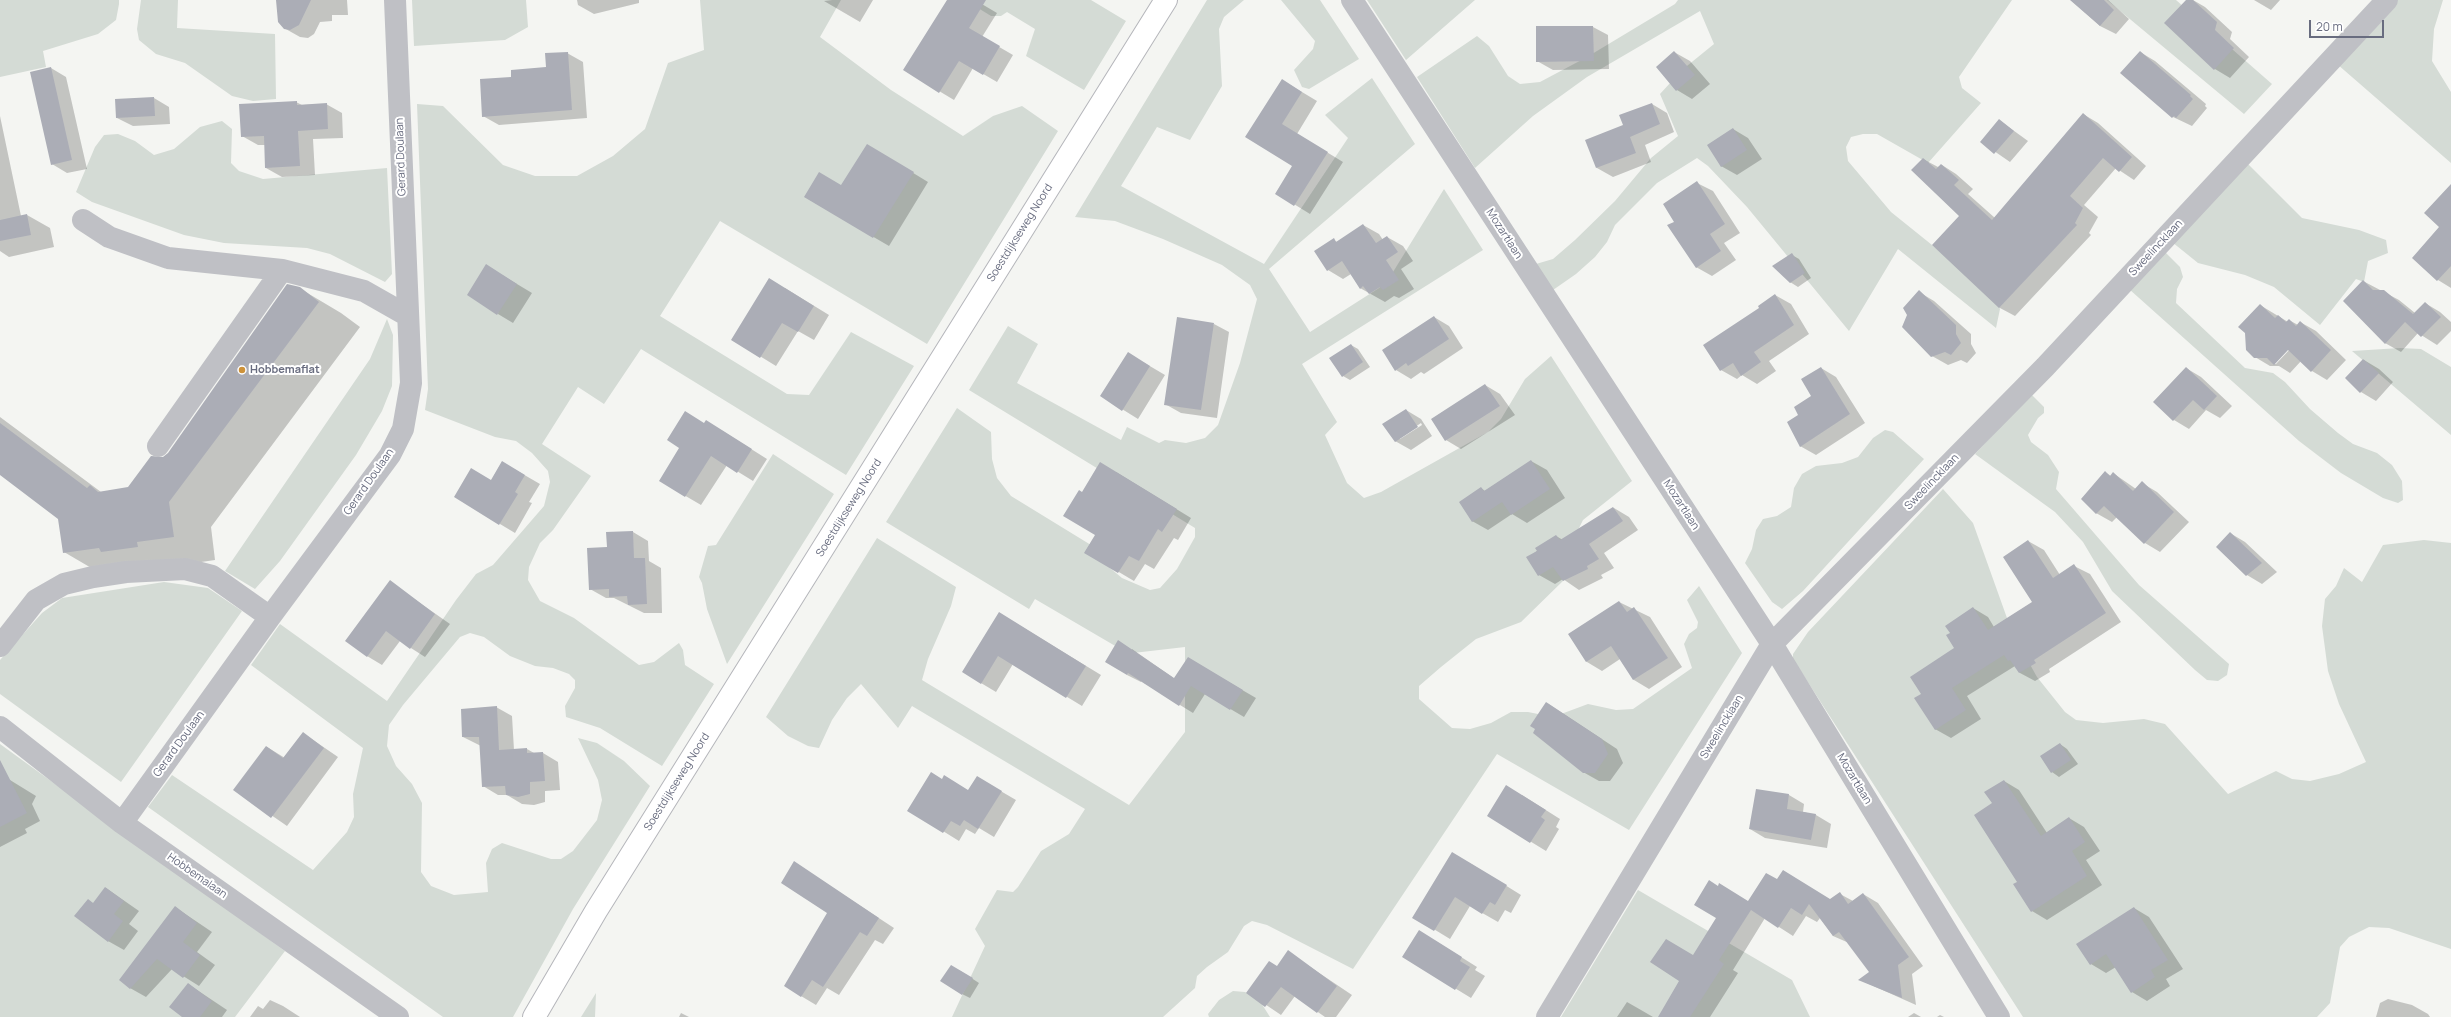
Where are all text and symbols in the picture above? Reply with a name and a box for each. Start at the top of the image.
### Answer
scale bar [2311,12,2386,38]
text: 20 m [2316,18,2343,35]
street label: Gerard Doulaan [393,118,409,196]
street label: Soestdijkseweg Noord [984,182,1056,284]
street label: Mozartlaan [1483,207,1525,261]
street label: Sweelincklaan [2126,217,2186,279]
place label: Hobbemaflat [250,363,320,377]
marker: Hobbemaflat [237,365,247,375]
street label: Gerard Doulaan [341,446,397,518]
street label: Sweelincklaan [1902,451,1962,513]
street label: Soestdijkseweg Noord [813,457,885,559]
street label: Mozartlaan [1660,478,1702,532]
street label: Sweelincklaan [1698,693,1746,761]
street label: Gerard Doulaan [151,708,207,780]
street label: Soestdijkseweg Noord [641,731,713,833]
street label: Mozartlaan [1834,751,1874,807]
street label: Hobbemalaan [165,850,229,902]

